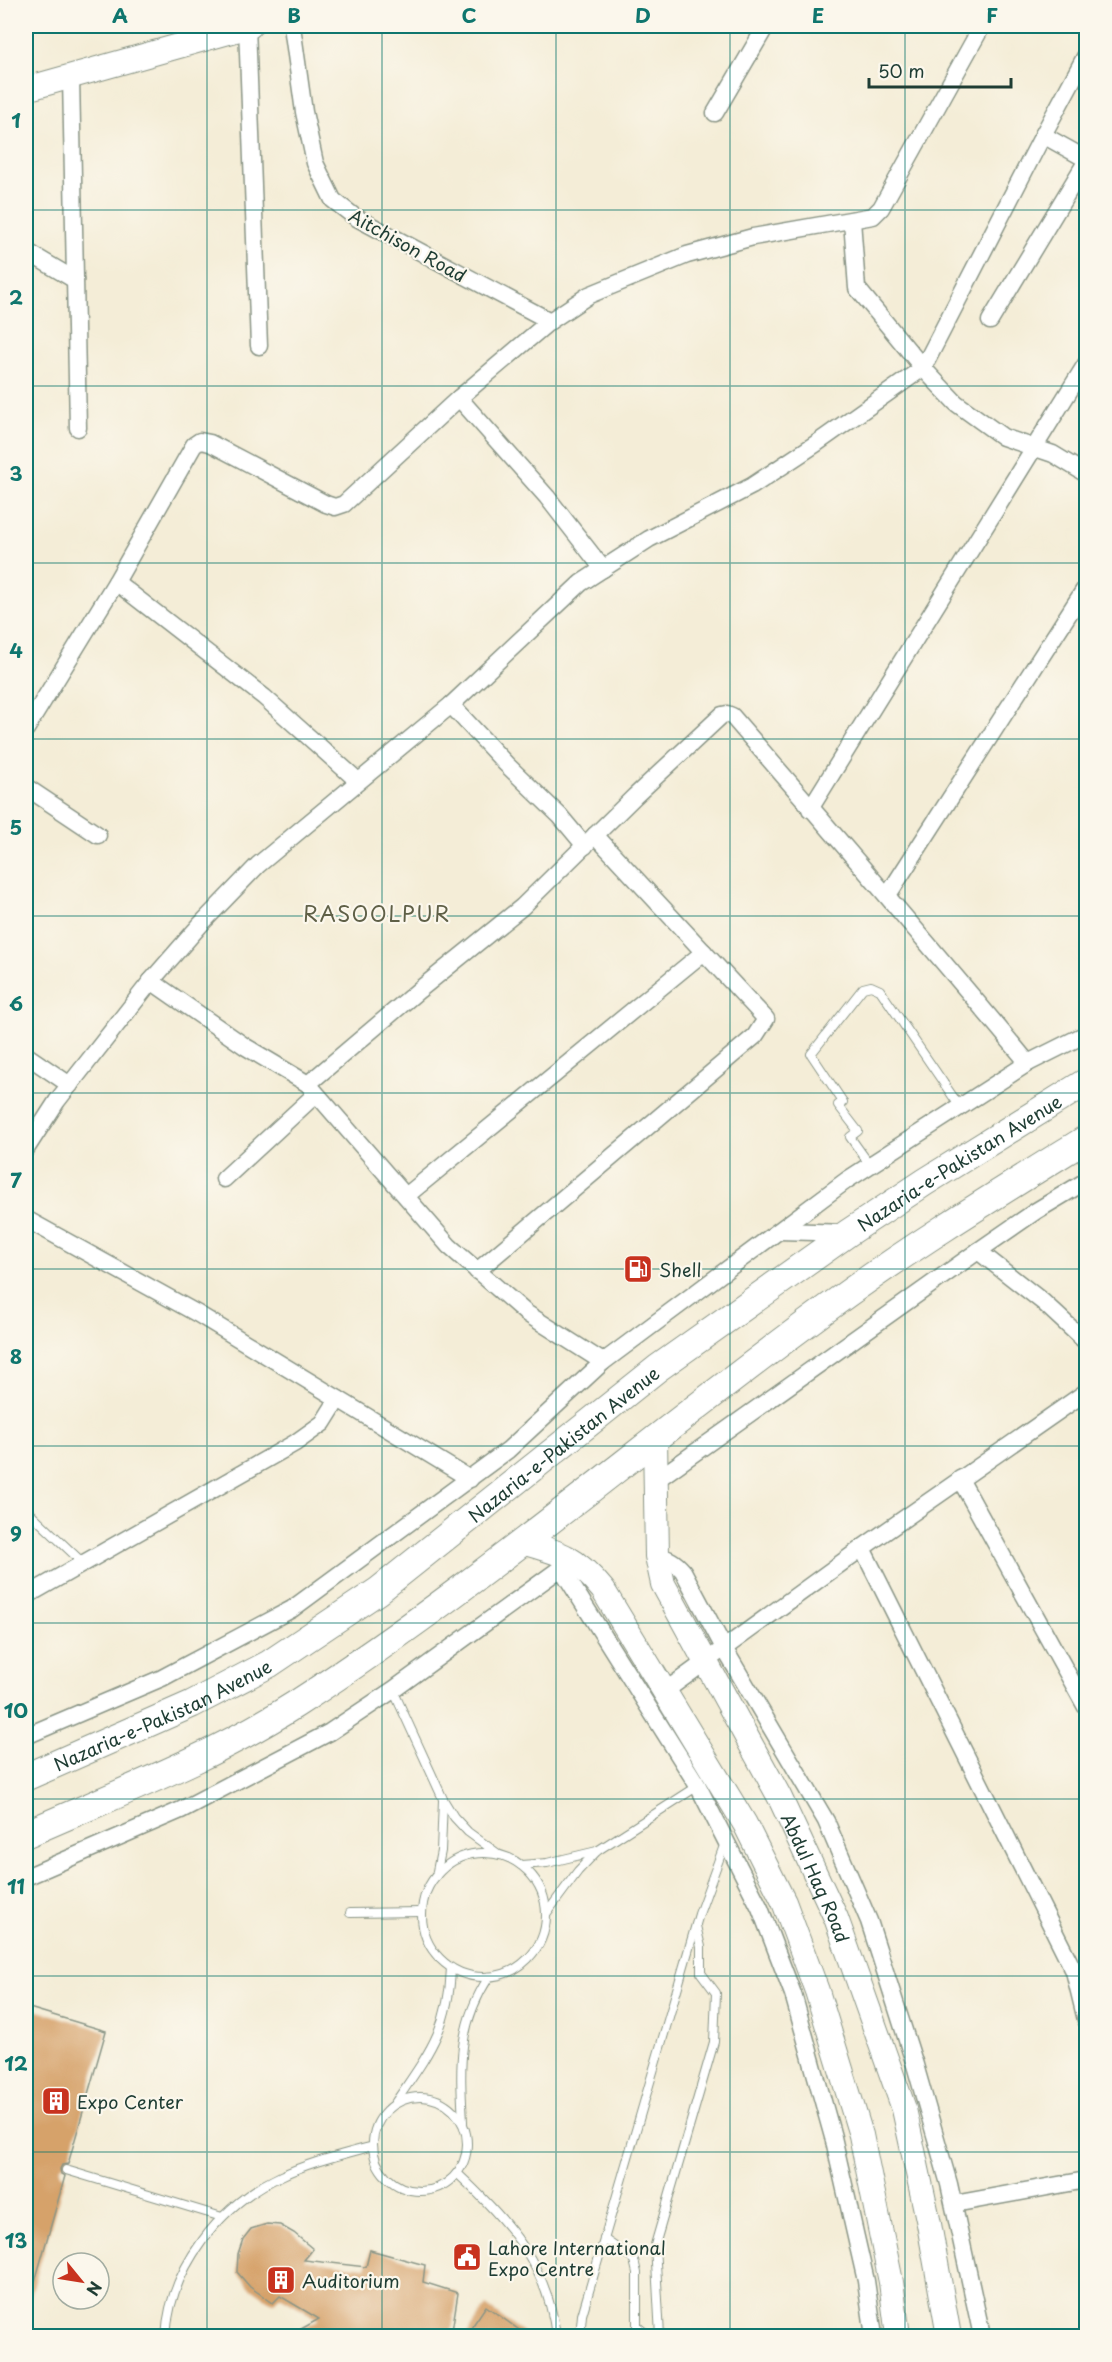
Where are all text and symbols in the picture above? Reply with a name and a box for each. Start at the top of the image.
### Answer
text: A [112,0,128,30]
text: B [287,0,301,30]
text: C [461,0,477,30]
text: D [635,0,651,30]
text: E [812,0,824,30]
text: F [986,0,998,30]
scale bar [869,51,1012,89]
text: 50 m [878,57,925,84]
text: 1 [11,105,21,135]
street label: Aitchison Road [344,202,472,288]
text: 2 [9,282,23,312]
text: 3 [9,458,23,488]
text: 4 [9,635,23,665]
text: 5 [10,812,22,842]
district label: RASOOLPUR [303,897,451,929]
text: 6 [9,988,23,1018]
street label: Nazaria-e-Pakistan Avenue [851,1087,1067,1237]
text: 7 [10,1165,22,1195]
fuel station icon: Shell [622,1253,654,1285]
place label: Shell [659,1256,701,1283]
text: 8 [10,1341,22,1371]
street label: Nazaria-e-Pakistan Avenue [462,1359,665,1528]
text: 9 [10,1518,22,1548]
street label: Nazaria-e-Pakistan Avenue [49,1652,276,1777]
text: 10 [4,1695,28,1725]
street label: Abdul Haq Road [775,1808,857,1946]
text: 11 [7,1871,25,1901]
text: 12 [4,2048,28,2078]
building icon: Expo Center [40,2085,72,2117]
place label: Expo Center [77,2088,184,2115]
text: 13 [5,2225,27,2255]
place label: Lahore International Expo Centre [488,2234,666,2282]
public building icon: Lahore International Expo Centre [451,2241,483,2273]
north arrow [51,2251,111,2311]
building icon: Auditorium [265,2264,297,2296]
place label: Auditorium [302,2267,400,2294]
text: N [81,2278,108,2300]

